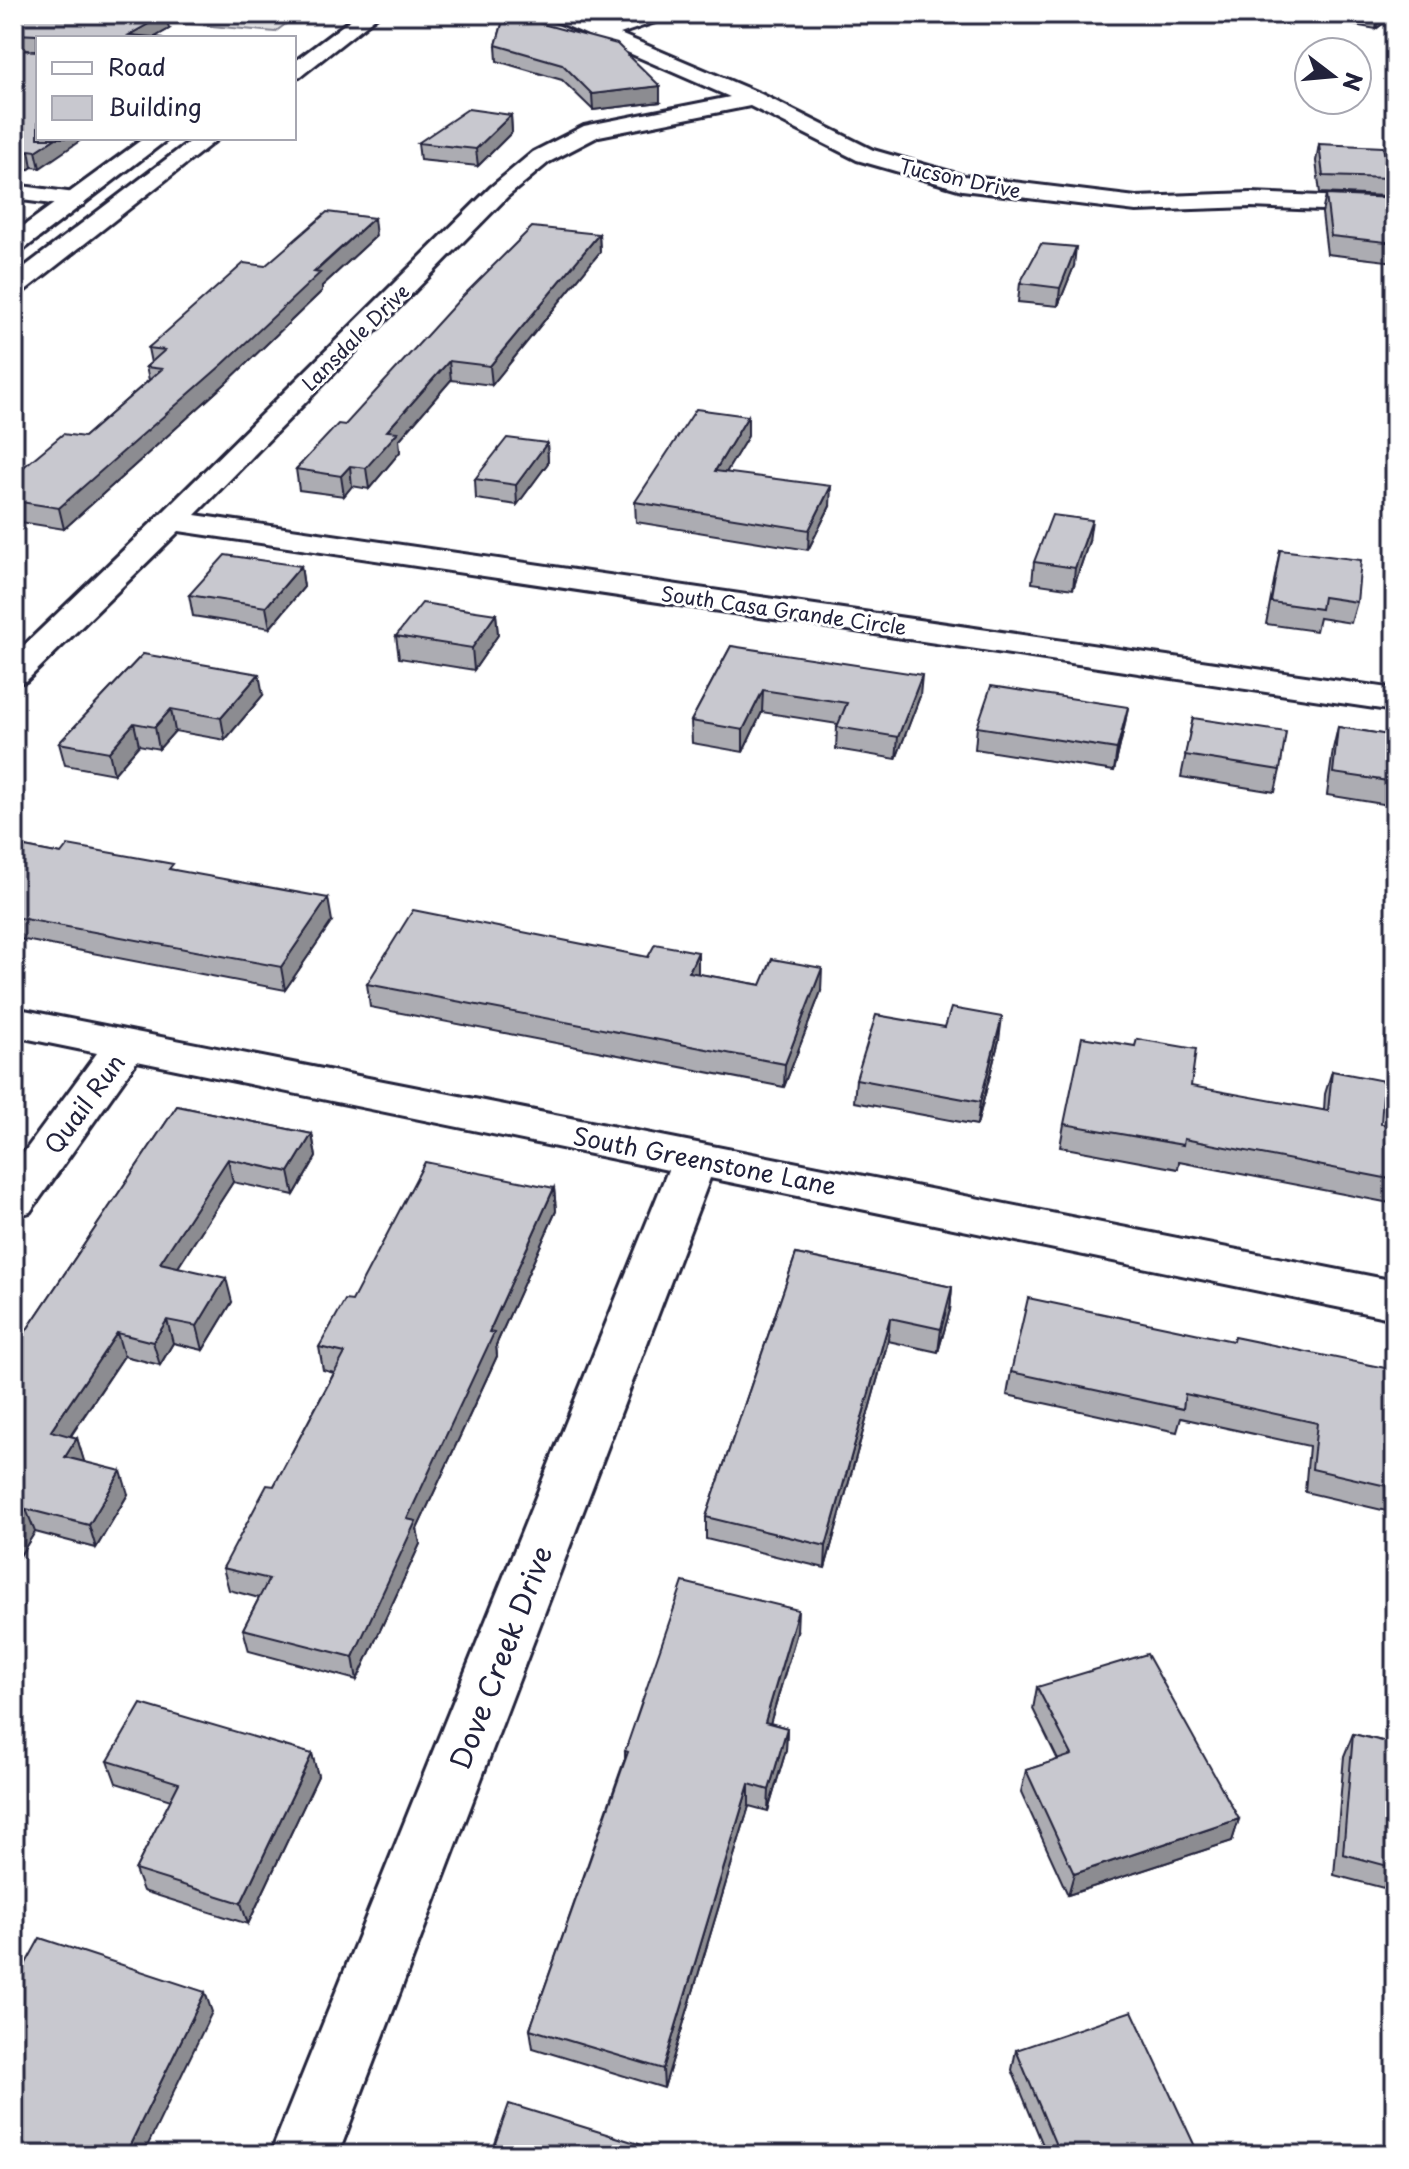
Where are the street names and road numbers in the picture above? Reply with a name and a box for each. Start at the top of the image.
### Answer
street label: Tucson Drive [896,150,1024,206]
street label: Lansdale Drive [295,277,415,397]
street label: South Casa Grande Circle [659,578,909,642]
street label: Quail Run [35,1045,133,1161]
street label: South Greenstone Lane [570,1117,840,1203]
street label: Dove Creek Drive [438,1539,562,1775]

